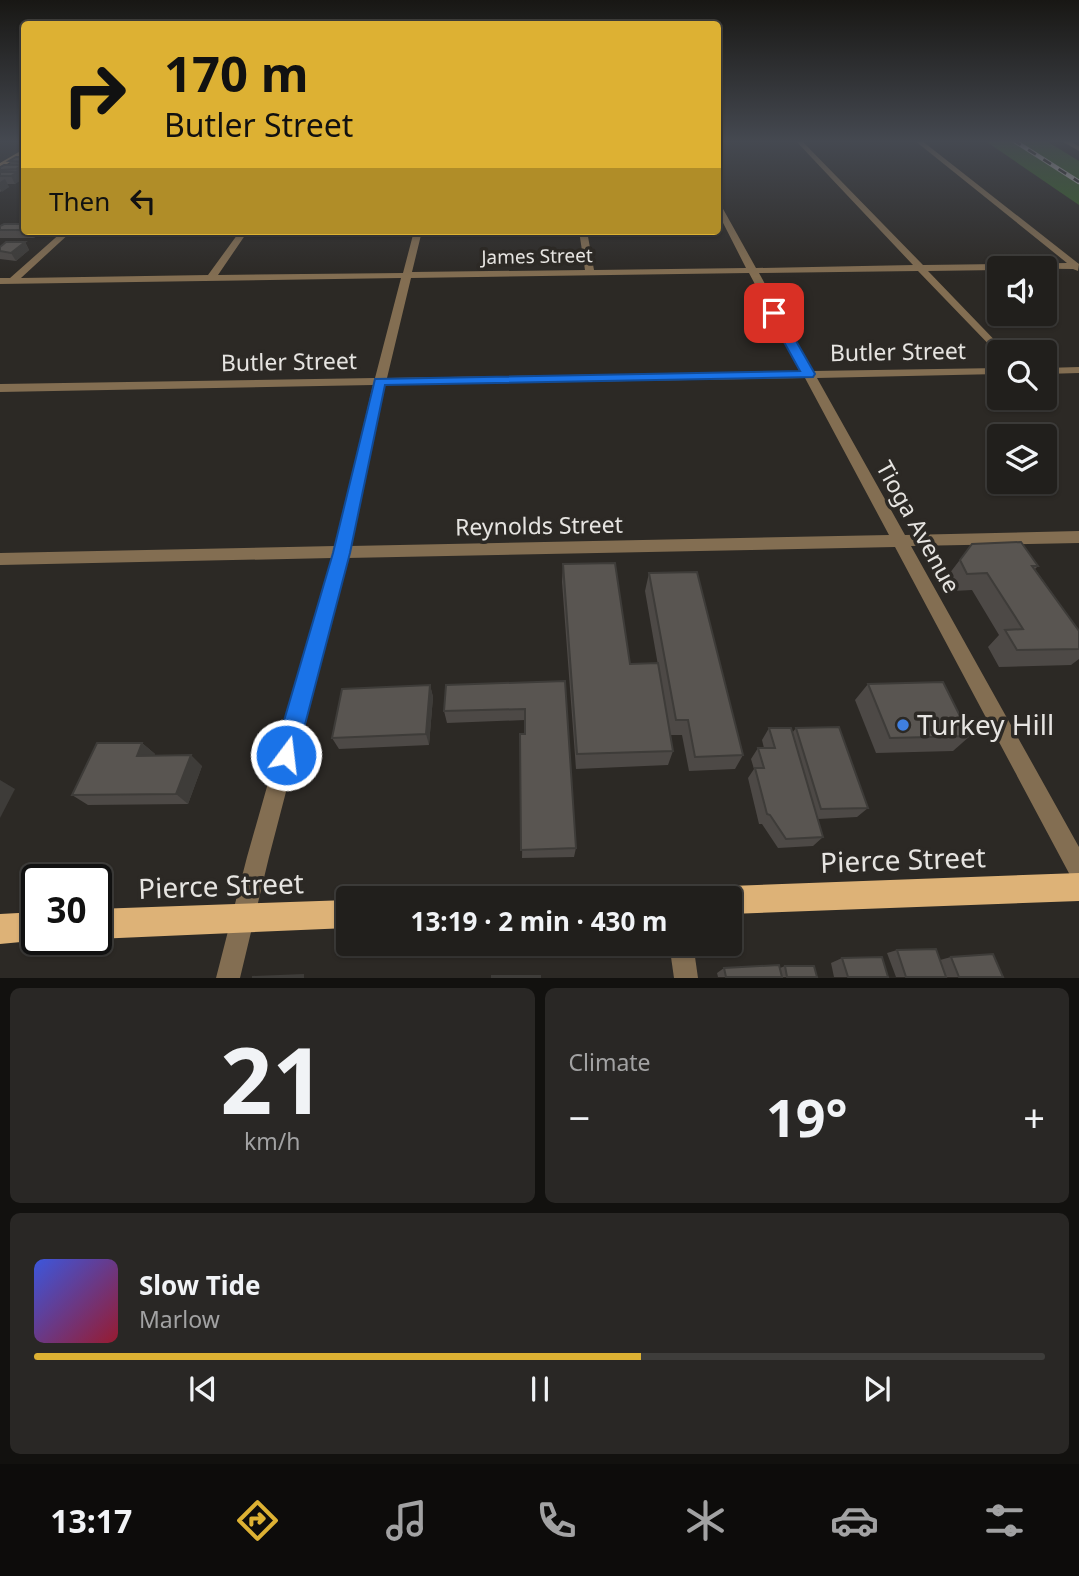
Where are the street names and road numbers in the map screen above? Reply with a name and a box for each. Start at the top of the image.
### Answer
street label: James Street [479,242,593,270]
street label: Butler Street [830,334,966,368]
street label: Butler Street [221,344,357,378]
street label: Tioga Avenue [869,455,968,598]
street label: Reynolds Street [455,508,623,542]
street label: Pierce Street [820,837,986,881]
street label: Pierce Street [138,863,304,907]

